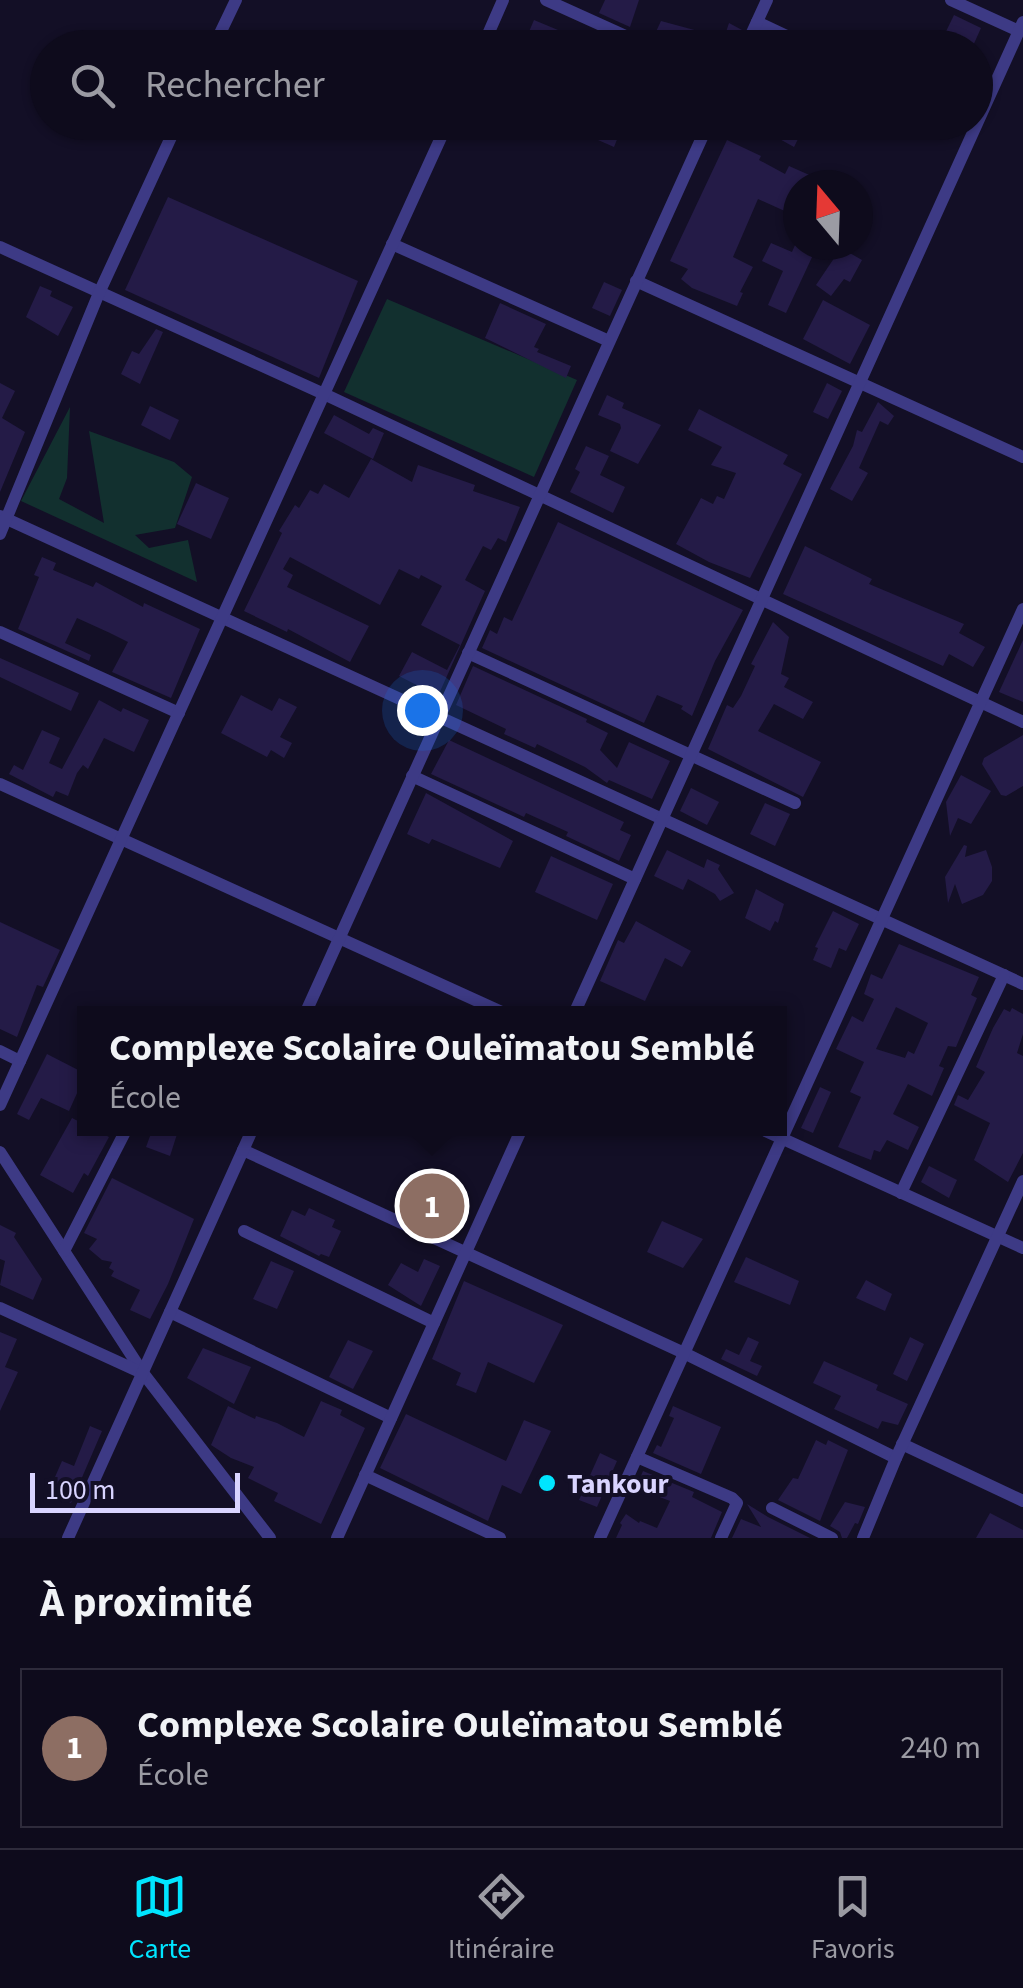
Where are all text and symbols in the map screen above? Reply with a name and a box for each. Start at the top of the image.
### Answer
search box [30,30,993,140]
icon: search [65,58,120,113]
text: Rechercher [145,58,325,112]
north arrow [783,170,873,260]
your location [397,685,448,736]
popup [77,1006,787,1136]
text: Complexe Scolaire Ouleïmatou Semblé [109,1021,755,1075]
text: École [109,1075,181,1121]
pin: 1 [400,1168,464,1244]
place label: Tankour [567,1464,670,1504]
scale bar [30,1468,240,1512]
text: 100 m [45,1470,116,1510]
marker: Tankour [536,1472,558,1494]
text: À proximité [40,1573,253,1633]
text: Complexe Scolaire Ouleïmatou Semblé [137,1698,783,1752]
text: 1 [66,1725,83,1771]
text: 240 m [900,1725,981,1771]
text: École [137,1752,209,1798]
tab: Carte [128,1869,191,1969]
tab: Itinéraire [448,1869,554,1969]
tab: Favoris [811,1869,895,1969]

